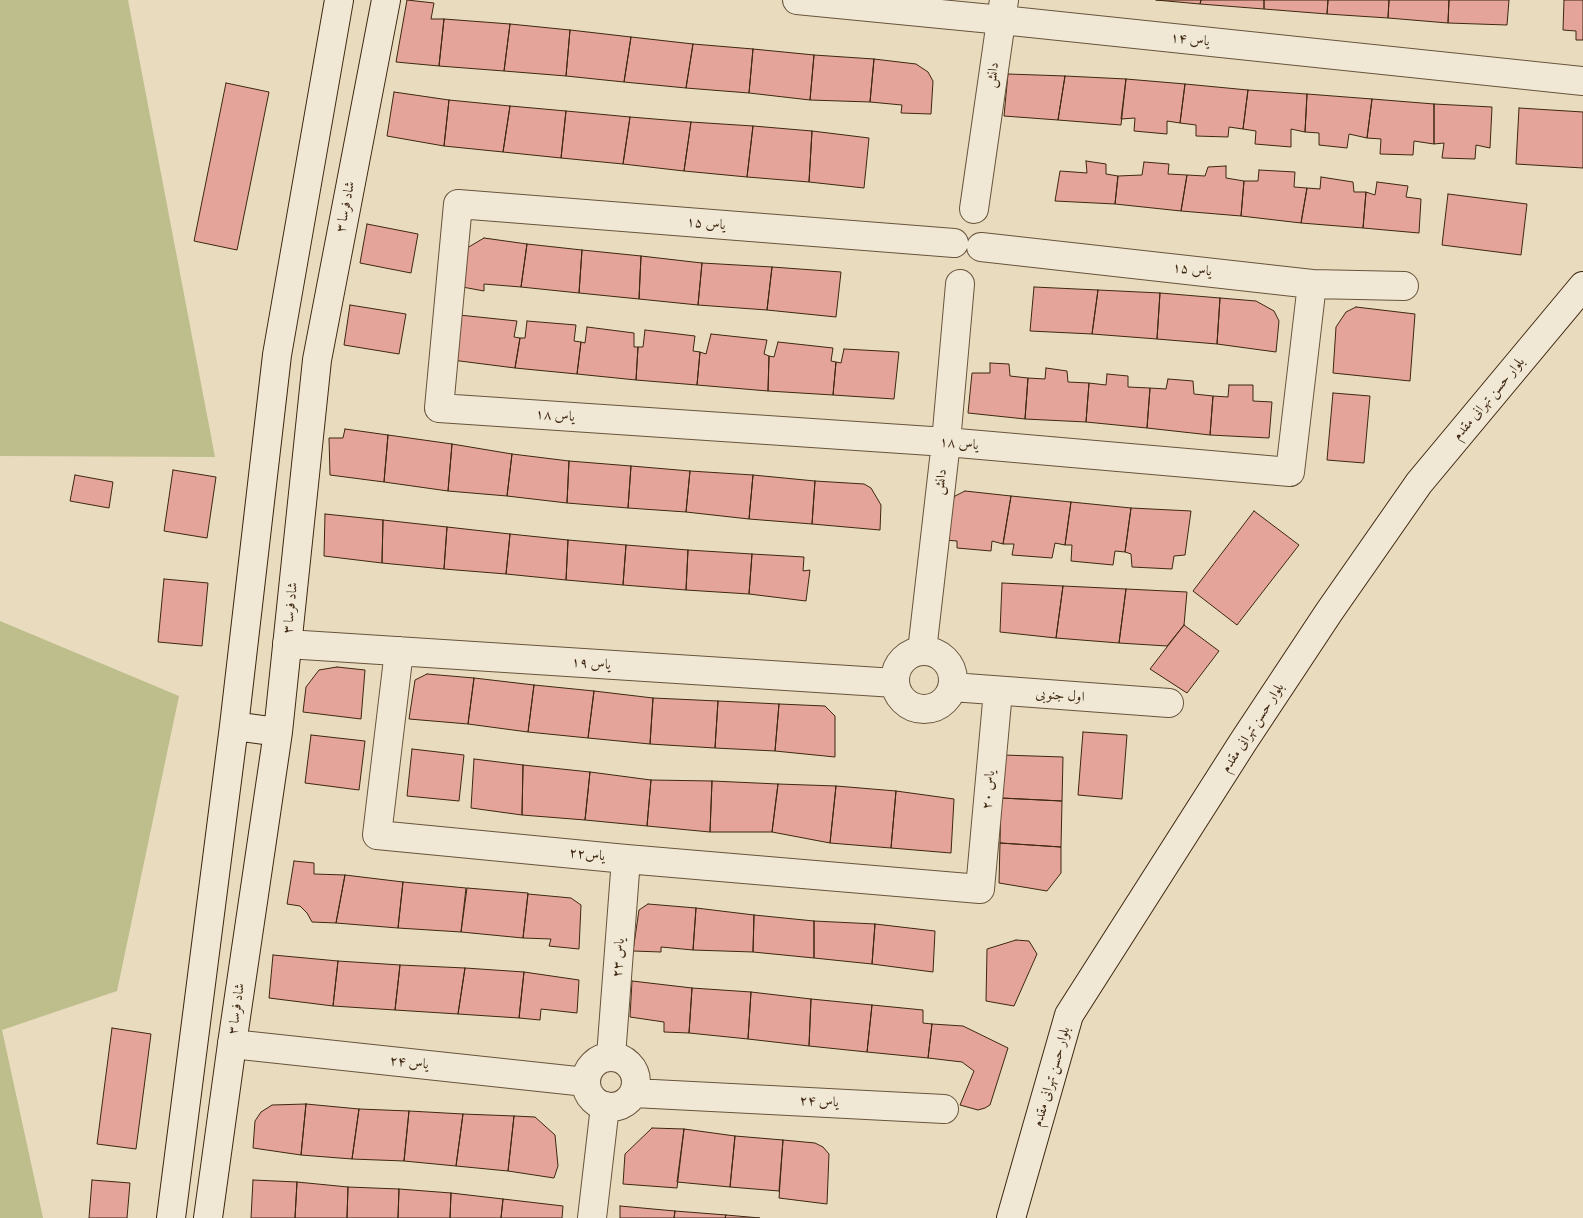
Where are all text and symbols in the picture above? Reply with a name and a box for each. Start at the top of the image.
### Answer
street label: یاس ۱۴ [1170,30,1210,50]
street label: دانش [983,61,1003,89]
street label: شاد فرسا ۳ [333,180,359,234]
street label: یاس ۱۵ [686,214,726,234]
street label: یاس ۱۵ [1172,260,1212,280]
street label: بلوار حسن تهرانی مقدم [1449,354,1529,444]
street label: یاس ۱۸ [535,406,575,426]
street label: یاس ۱۸ [939,434,979,454]
street label: دانش [931,468,951,496]
street label: شاد فرسا ۳ [280,581,302,635]
street label: یاس ۱۹ [571,654,611,674]
street label: بلوار حسن تهرانی مقدم [1218,680,1288,776]
street label: اول جنوبی [1035,686,1085,706]
street label: یاس ۲۰ [979,770,999,810]
street label: یاس۲۲ [568,845,606,865]
street label: یاس ۲۳ [609,938,629,978]
street label: شاد فرسا ۳ [225,982,249,1036]
street label: بلوار حسن تهرانی مقدم [1030,1025,1074,1129]
street label: یاس ۲۴ [389,1053,429,1073]
street label: یاس ۲۴ [799,1093,839,1111]

